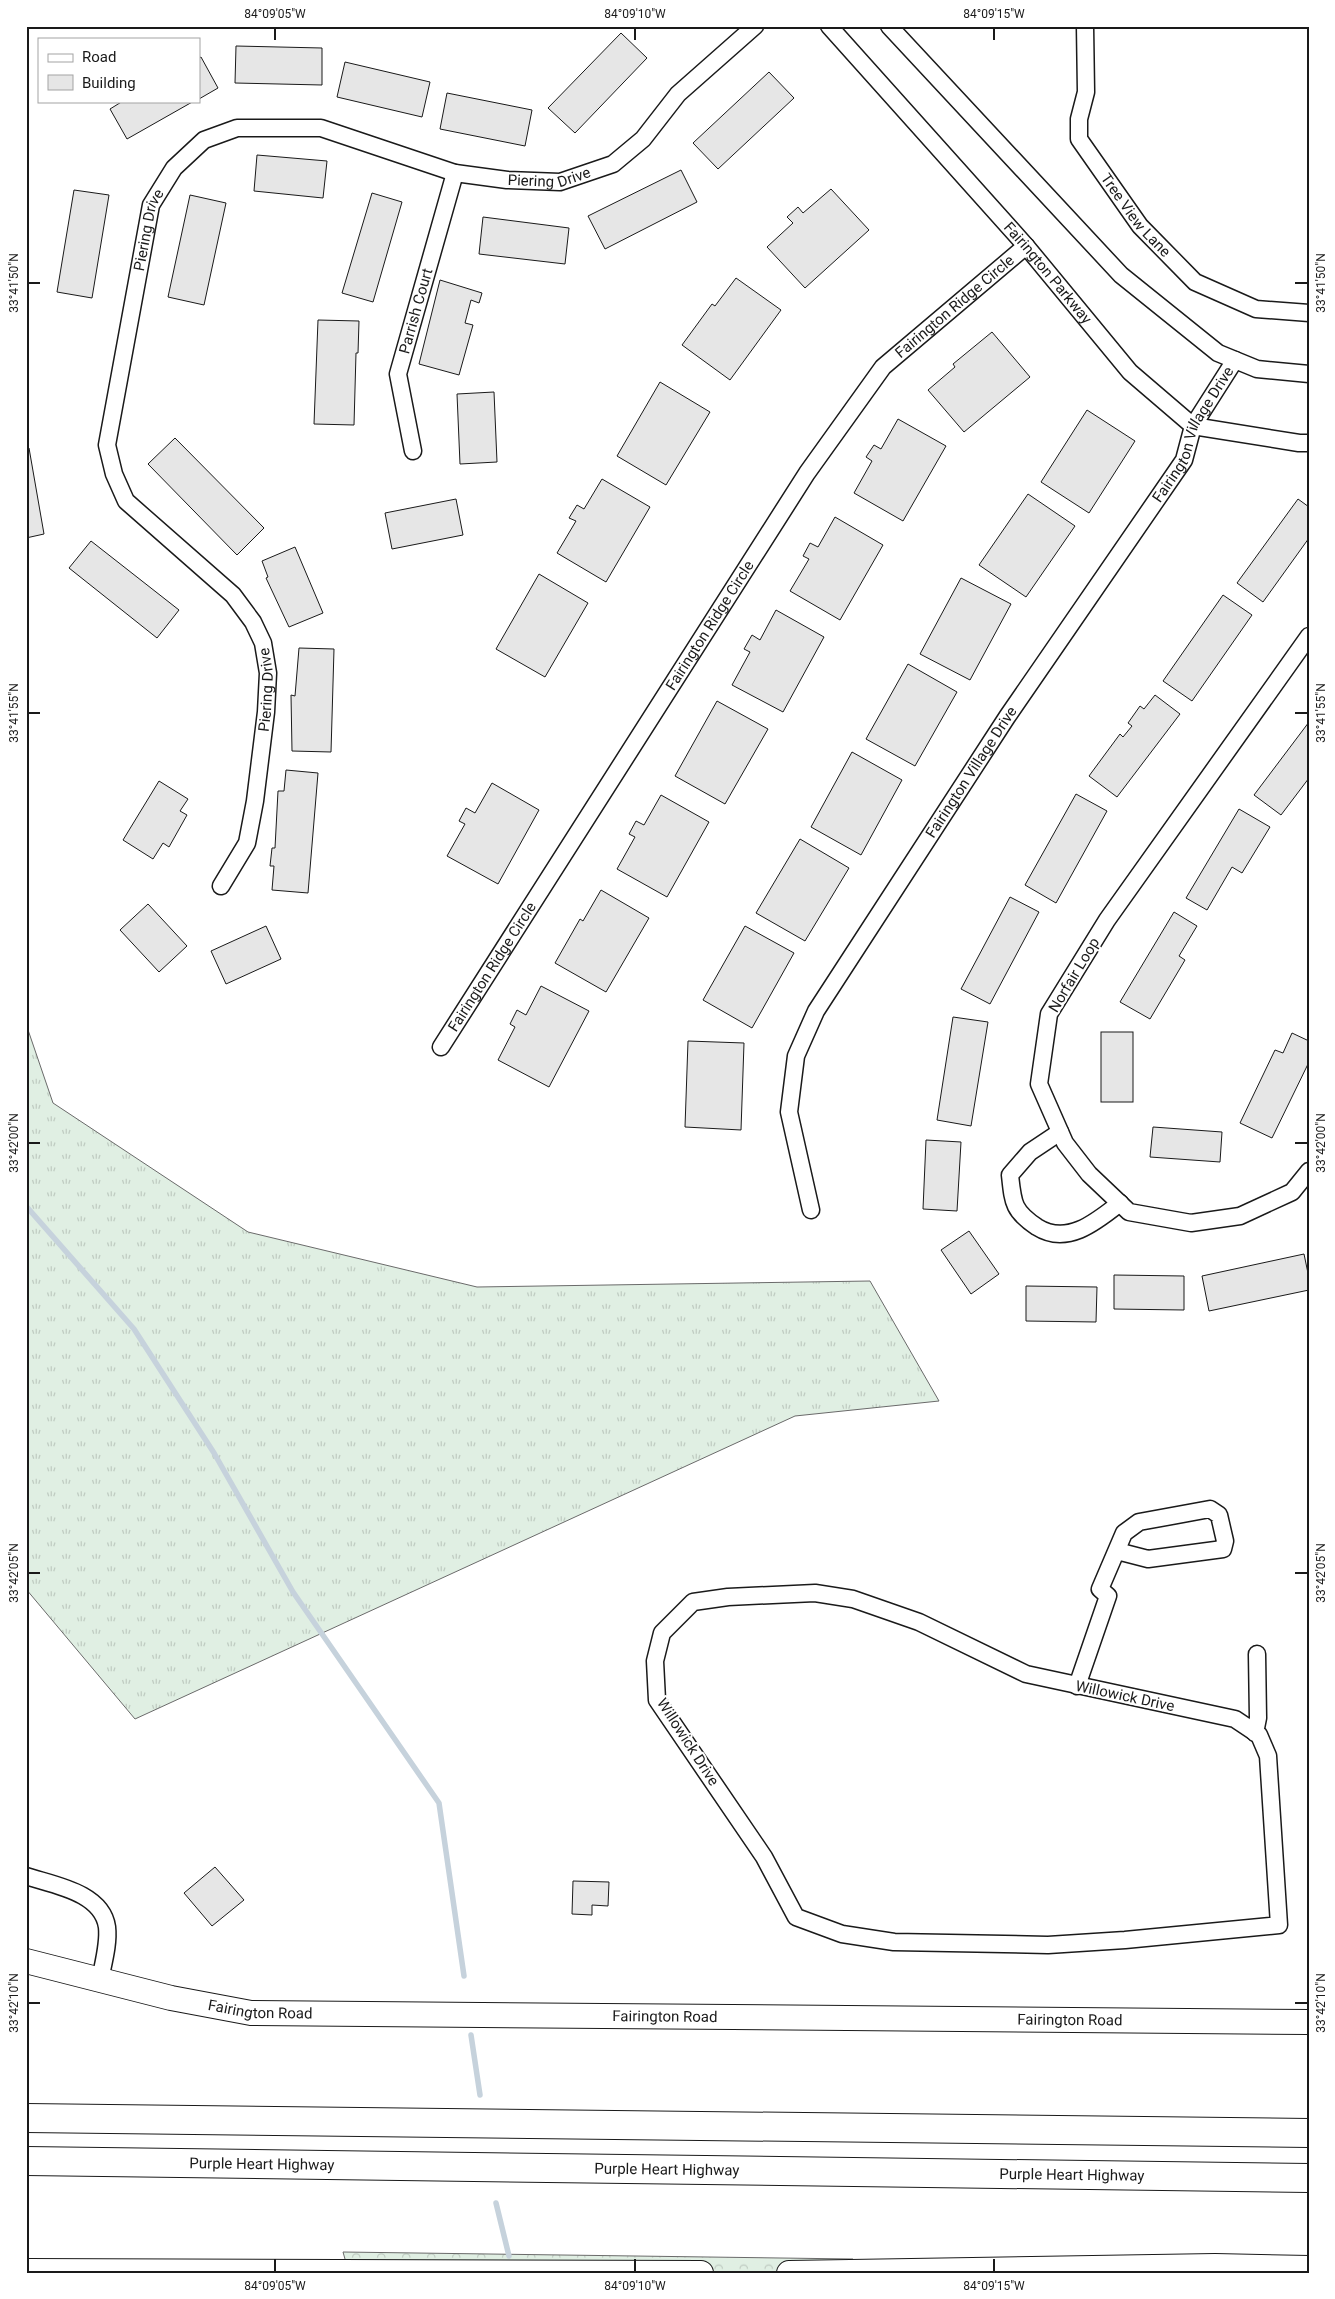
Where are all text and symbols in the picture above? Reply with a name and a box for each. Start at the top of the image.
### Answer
text: 84°09'05"W [244,7,306,21]
text: 84°09'10"W [604,7,666,21]
text: 84°09'15"W [963,7,1025,21]
legend [38,38,200,102]
text: Road [82,48,116,66]
text: Building [82,74,136,92]
street label: Piering Drive [507,163,593,191]
street label: Tree View Lane [1097,170,1174,261]
street label: Piering Drive [130,186,168,272]
street label: Fairington Parkway [1000,218,1096,328]
street label: Fairington Ridge Circle [892,251,1018,362]
text: 33°41'50"N [7,253,21,313]
text: 33°41'50"N [1314,253,1328,313]
street label: Parrish Court [395,266,437,356]
street label: Fairington Village Drive [1149,363,1237,506]
street label: Fairington Ridge Circle [662,557,758,694]
street label: Piering Drive [255,647,277,733]
text: 33°41'55"N [7,683,21,743]
text: 33°41'55"N [1314,683,1328,743]
street label: Fairington Village Drive [922,703,1021,841]
street label: Fairington Ridge Circle [444,899,540,1035]
street label: Norfair Loop [1045,934,1103,1016]
text: 33°42'00"N [7,1113,21,1173]
text: 33°42'00"N [1314,1113,1328,1173]
text: 33°42'05"N [7,1543,21,1603]
text: 33°42'05"N [1314,1543,1328,1603]
street label: Willowick Drive [1074,1677,1176,1715]
street label: Willowick Drive [653,1695,723,1789]
text: 33°42'10"N [7,1973,21,2033]
text: 33°42'10"N [1314,1973,1328,2033]
street label: Fairington Road [206,1996,313,2023]
street label: Fairington Road [612,2007,718,2026]
street label: Fairington Road [1017,2011,1123,2029]
street label: Purple Heart Highway [189,2154,335,2174]
street label: Purple Heart Highway [594,2160,740,2179]
street label: Purple Heart Highway [999,2165,1145,2185]
text: 84°09'05"W [244,2279,306,2293]
text: 84°09'10"W [604,2279,666,2293]
text: 84°09'15"W [963,2279,1025,2293]

